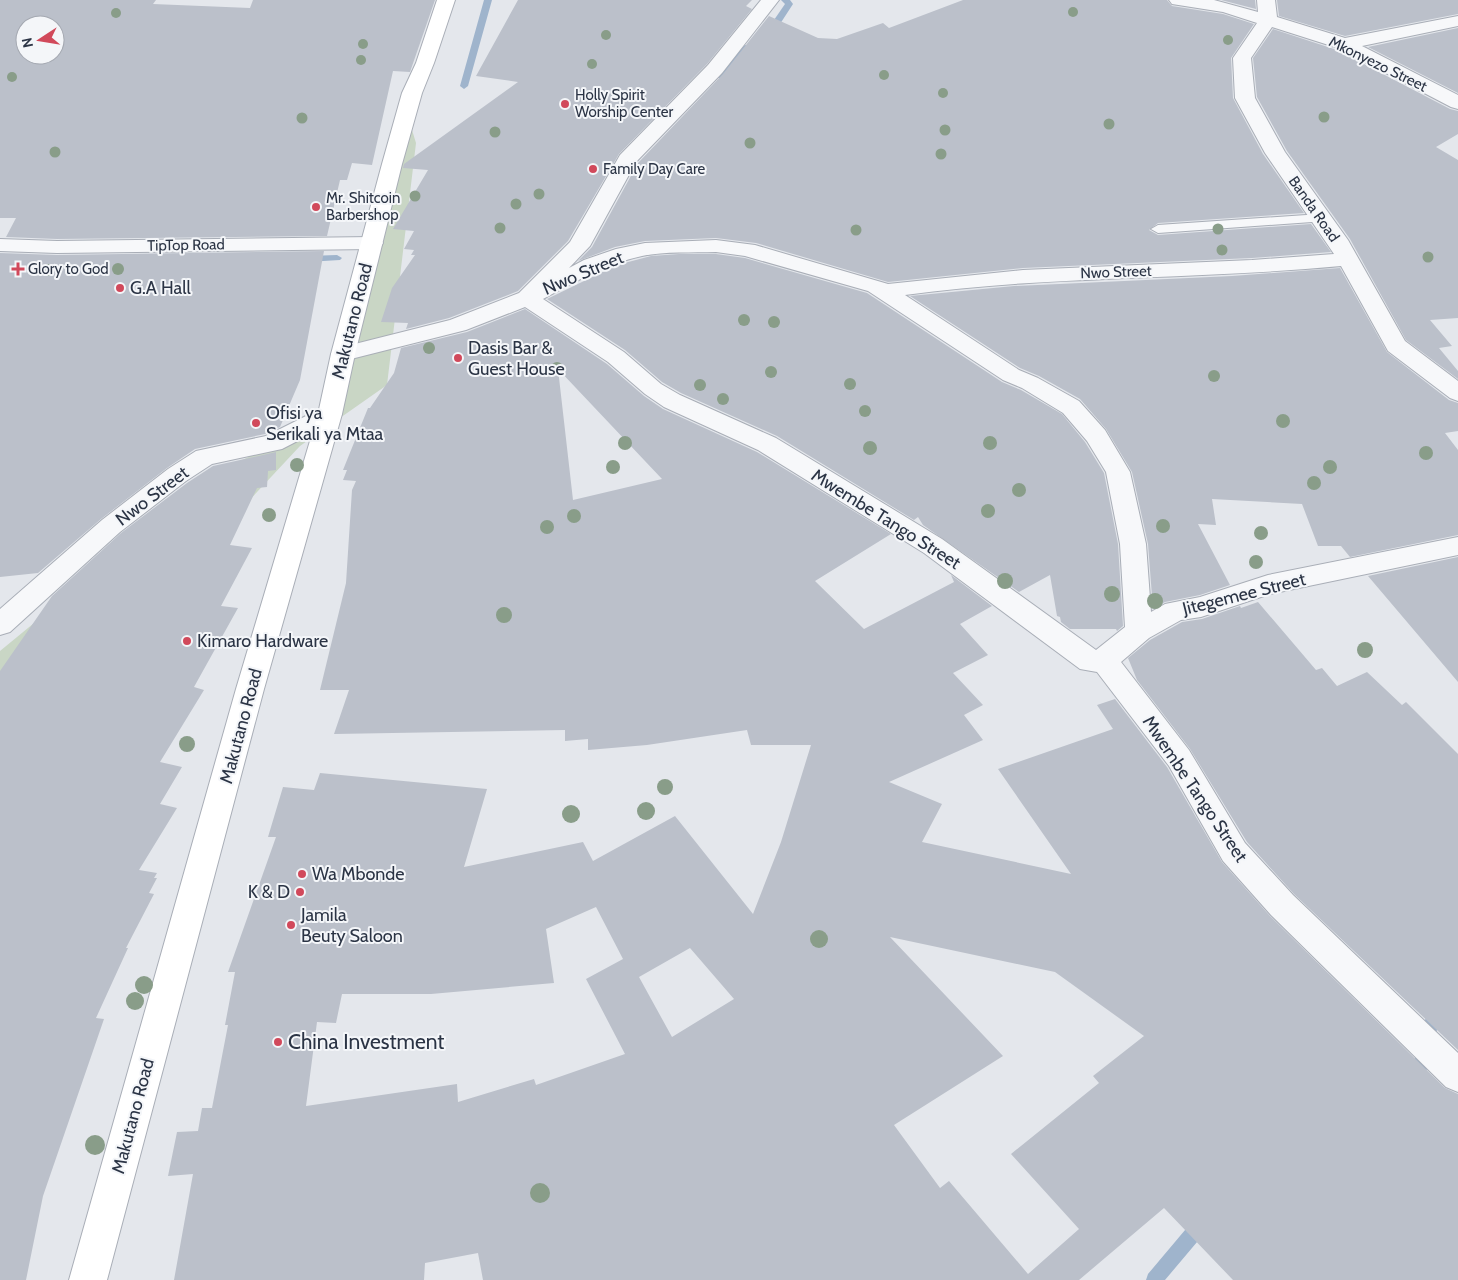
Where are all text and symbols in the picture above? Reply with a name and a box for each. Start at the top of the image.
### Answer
north arrow [15,15,65,65]
street label: Mkonyezo Street [1326,32,1430,96]
text: N [17,36,37,49]
place label: Holly Spirit Worship Center [575,86,673,121]
marker: Holly Spirit Worship Center [559,98,571,110]
place label: Family Day Care [603,160,706,178]
marker: Family Day Care [587,163,599,175]
street label: Banda Road [1285,173,1343,245]
place label: Mr. Shitcoin Barbershop [326,189,400,224]
marker: Mr. Shitcoin Barbershop [310,201,322,213]
street label: TipTop Road [147,235,225,255]
street label: Nwo Street [539,246,627,300]
place label: Glory to God [28,260,109,278]
street label: Makutano Road [327,261,377,381]
street label: Nwo Street [1080,262,1152,282]
marker: Glory to God [12,263,24,275]
place label: G.A Hall [130,277,191,299]
marker: G.A Hall [114,282,126,294]
place label: Dasis Bar & Guest House [468,337,565,380]
marker: Dasis Bar & Guest House [452,352,464,364]
place label: Ofisi ya Serikali ya Mtaa [266,402,384,445]
marker: Ofisi ya Serikali ya Mtaa [250,417,262,429]
street label: Nwo Street [111,461,193,531]
street label: Mwembe Tango Street [807,464,965,574]
street label: Jitegemee Street [1179,568,1308,620]
place label: Kimaro Hardware [197,630,328,652]
marker: Kimaro Hardware [181,635,193,647]
street label: Makutano Road [215,666,267,786]
street label: Mwembe Tango Street [1138,712,1252,866]
place label: Wa Mbonde [312,863,405,885]
marker: Wa Mbonde [296,868,308,880]
place label: K & D [248,881,290,903]
marker: K & D [294,886,306,898]
place label: Jamila Beuty Saloon [300,904,403,947]
marker: Jamila Beuty Saloon [285,919,297,931]
place label: China Investment [288,1029,444,1054]
marker: China Investment [272,1036,284,1048]
street label: Makutano Road [107,1056,159,1176]

